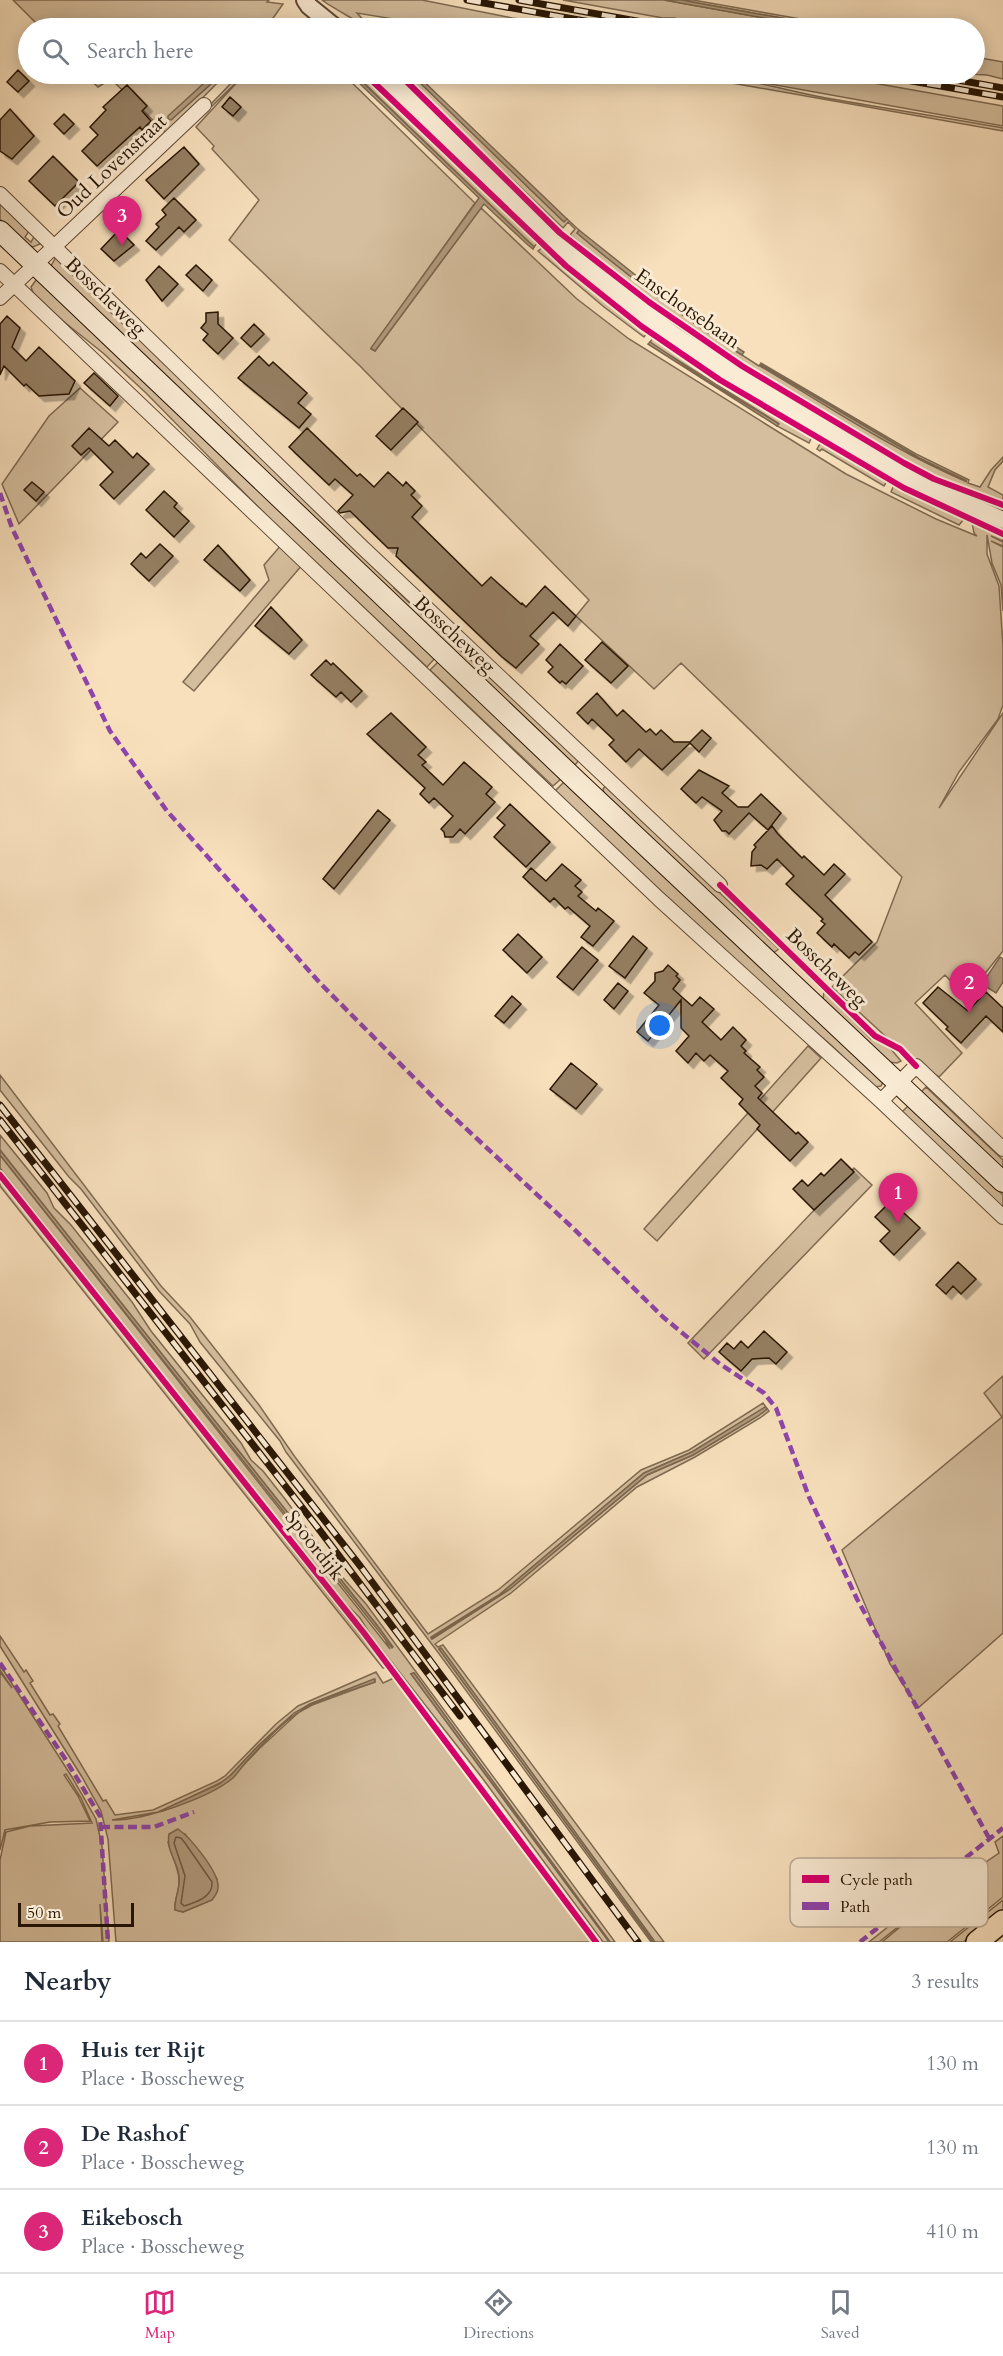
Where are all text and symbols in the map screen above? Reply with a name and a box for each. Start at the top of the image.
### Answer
search box [18,18,985,84]
icon: search [39,35,72,68]
text: Search here [87,36,194,66]
street label: Oud Lovenstraat [50,108,173,225]
pin: 3 [102,196,142,246]
street label: Bosscheweg [59,251,153,342]
street label: Enschotsebaan [630,262,746,355]
street label: Bosscheweg [408,589,502,680]
street label: Bosscheweg [780,922,874,1013]
pin: 2 [950,964,988,1013]
your location [645,1011,674,1040]
pin: 1 [878,1174,918,1223]
street label: Spoordijk [279,1505,351,1586]
legend [790,1858,988,1927]
text: Cycle path [840,1869,913,1891]
text: Path [840,1896,870,1918]
scale bar [18,1900,134,1928]
text: 50 m [27,1902,61,1924]
text: Nearby [24,1964,112,1999]
text: 3 results [911,1968,979,1995]
text: Huis ter Rijt [81,2035,205,2065]
text: 1 [38,2050,49,2077]
text: 130 m [926,2050,979,2077]
text: Place · Bosscheweg [81,2065,244,2092]
text: De Rashof [81,2119,186,2149]
text: 2 [38,2134,49,2161]
text: 130 m [926,2134,979,2161]
text: Place · Bosscheweg [81,2149,244,2176]
text: Eikebosch [81,2203,183,2233]
text: 3 [38,2218,49,2245]
text: 410 m [926,2218,979,2245]
text: Place · Bosscheweg [81,2233,244,2260]
tab: Map [143,2286,176,2344]
tab: Directions [463,2286,534,2344]
tab: Saved [821,2286,860,2344]

